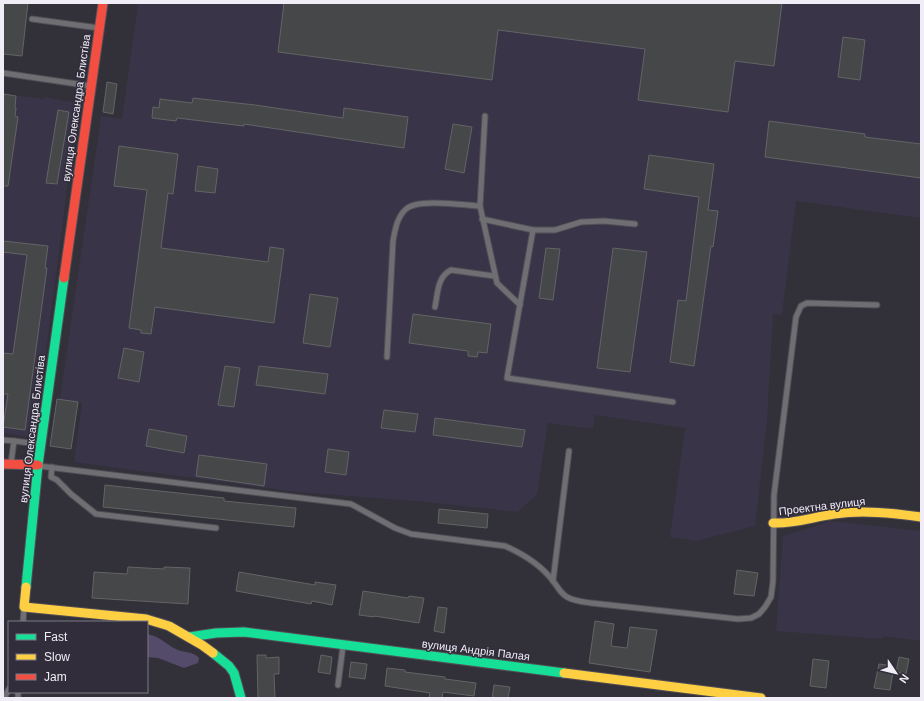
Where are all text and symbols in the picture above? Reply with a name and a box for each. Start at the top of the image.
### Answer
street label: вулиця Олександра Блистіва [60,33,92,182]
street label: вулиця Олександра Блистіва [17,354,47,503]
street label: Проектна вулиця [778,495,866,517]
legend [8,621,148,693]
text: Fast [44,630,68,644]
street label: вулиця Андрія Палая [421,637,531,663]
text: Slow [44,650,70,664]
north arrow [876,653,916,693]
text: Jam [44,670,67,684]
text: N [897,672,911,685]

